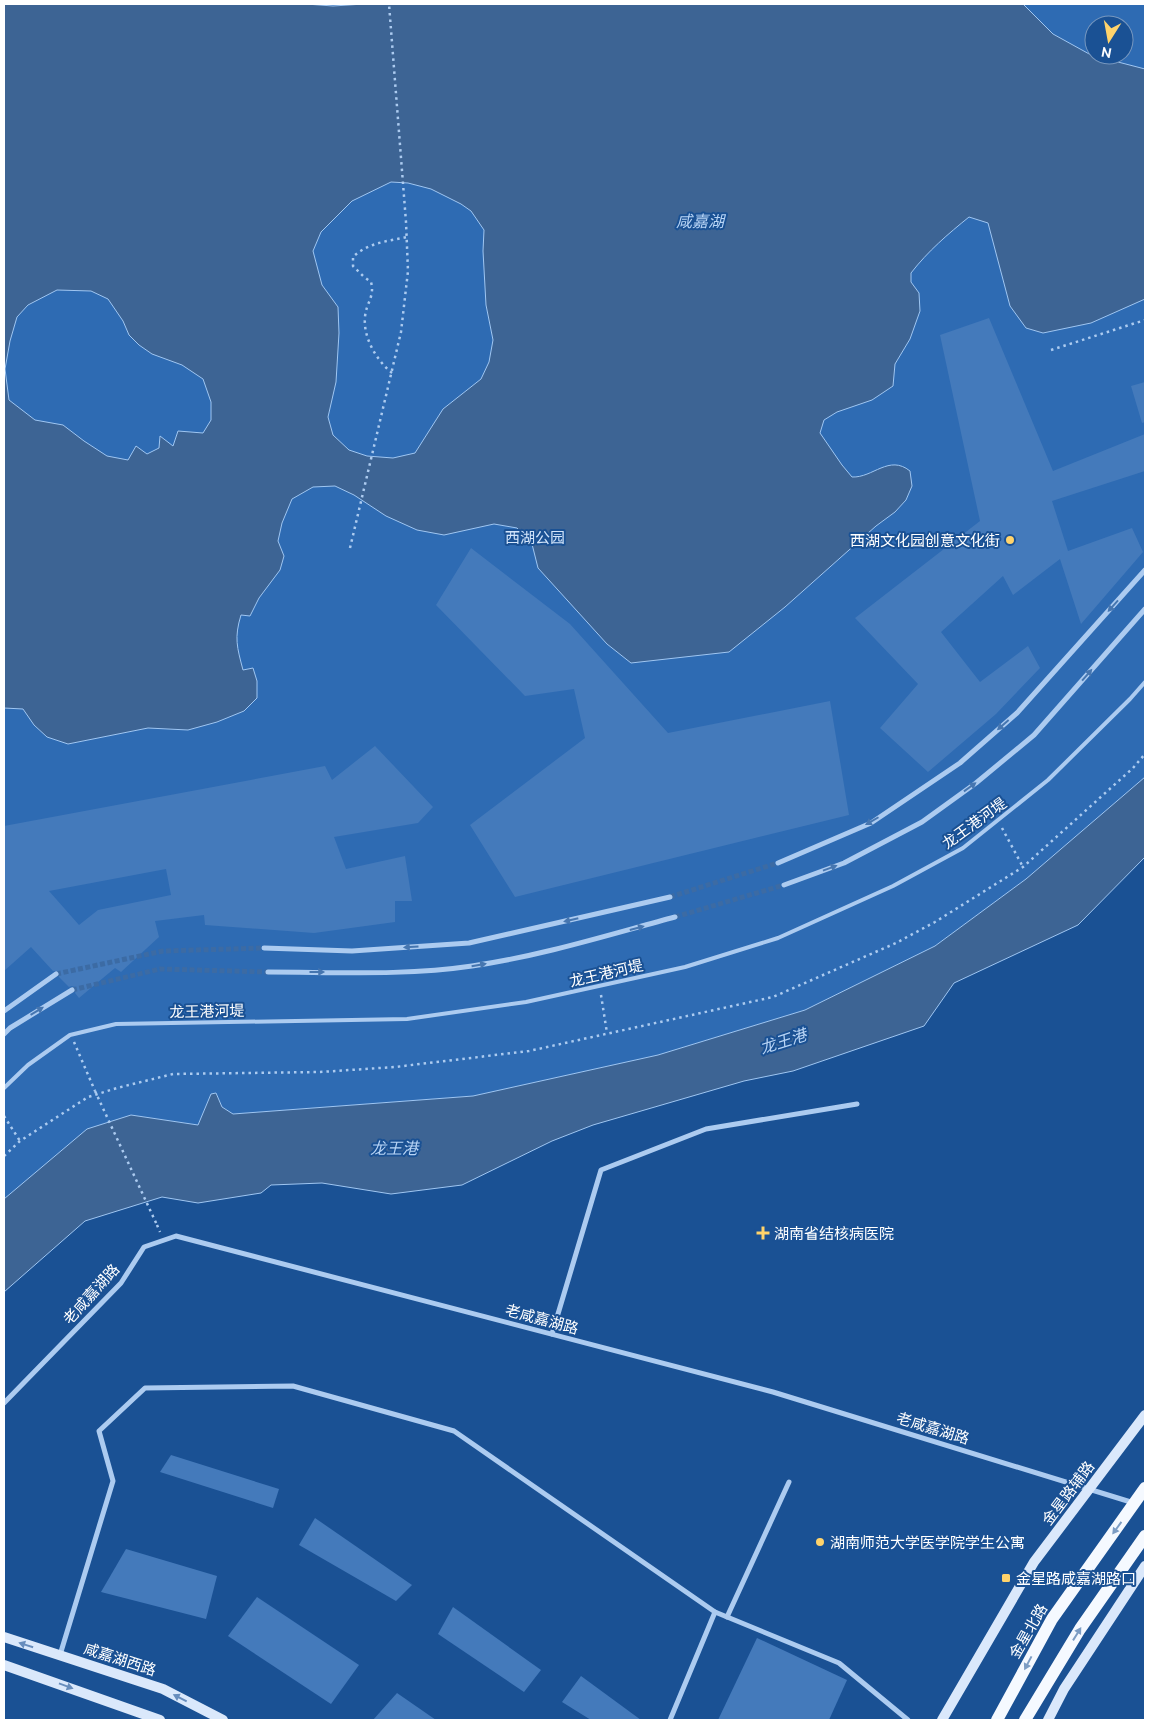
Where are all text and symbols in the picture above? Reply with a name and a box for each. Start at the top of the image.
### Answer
north arrow [1084,15,1134,65]
text: N [1100,44,1113,62]
water label: 咸嘉湖 [676,212,727,230]
park label: 西湖公园 [505,529,565,546]
place label: 西湖文化园创意文化街 [850,532,1000,549]
marker: 西湖文化园创意文化街 [1004,534,1016,546]
one-way arrow [1107,599,1119,611]
one-way arrow [1081,669,1093,681]
one-way arrow [996,720,1009,731]
one-way arrow [963,782,977,792]
street label: 龙王港河堤 [939,794,1009,852]
one-way arrow [866,817,879,826]
one-way arrow [823,864,838,872]
one-way arrow [564,916,579,924]
one-way arrow [629,923,644,931]
one-way arrow [403,943,419,951]
street label: 龙王港河堤 [568,956,644,990]
one-way arrow [471,960,487,968]
one-way arrow [309,968,325,976]
street label: 龙王港河堤 [169,1002,245,1020]
one-way arrow [31,1007,44,1016]
water label: 龙王港 [757,1024,811,1057]
water label: 龙王港 [370,1139,420,1157]
place label: 湖南省结核病医院 [774,1225,894,1242]
marker: 湖南省结核病医院 [756,1226,770,1240]
street label: 老咸嘉湖路 [60,1260,122,1328]
street label: 老咸嘉湖路 [504,1301,580,1337]
street label: 老咸嘉湖路 [895,1409,971,1447]
street label: 金星路辅路 [1039,1458,1097,1528]
one-way arrow [1112,1521,1122,1535]
place label: 湖南师范大学医学院学生公寓 [830,1534,1025,1551]
marker: 湖南师范大学医学院学生公寓 [814,1536,826,1548]
place label: 金星路咸嘉湖路口 [1016,1570,1136,1587]
marker: 金星路咸嘉湖路口 [1000,1572,1012,1584]
street label: 金星北路 [1006,1601,1050,1661]
one-way arrow [1073,1627,1082,1640]
street label: 咸嘉湖西路 [82,1639,158,1679]
one-way arrow [19,1640,34,1648]
one-way arrow [1024,1656,1032,1671]
one-way arrow [59,1683,74,1690]
one-way arrow [173,1694,187,1702]

